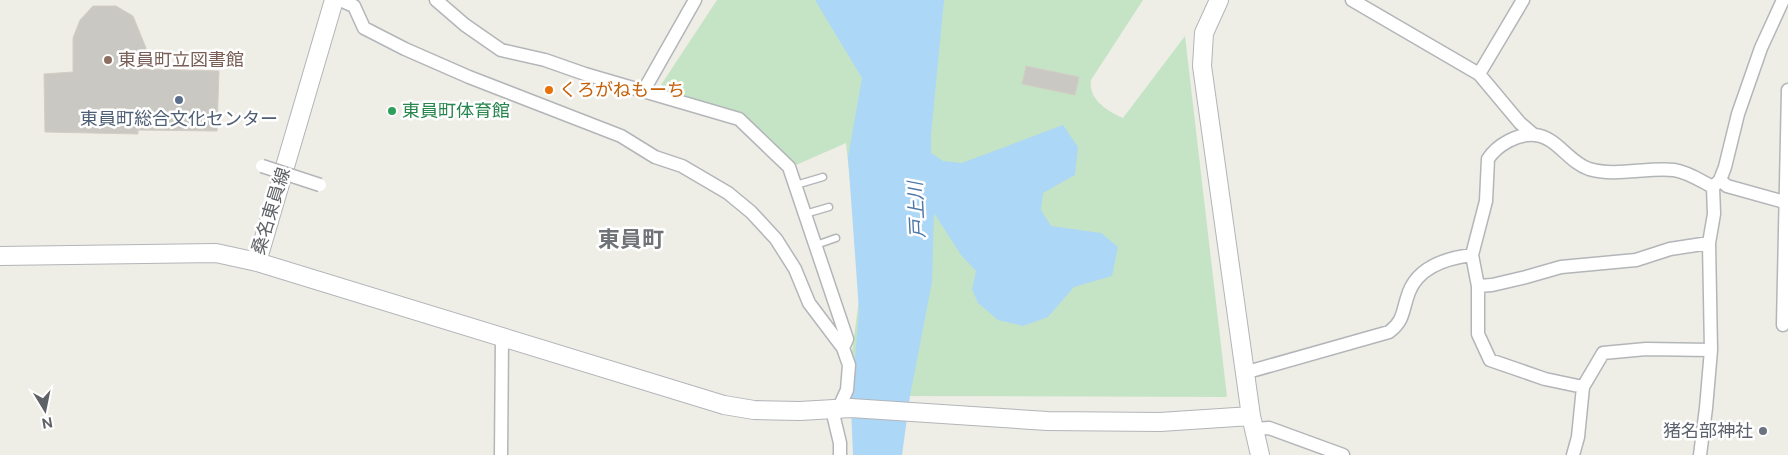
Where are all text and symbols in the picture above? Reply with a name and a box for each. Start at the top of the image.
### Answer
place label: 東員町立図書館 [118,49,244,70]
marker: 東員町立図書館 [102,54,114,66]
place label: くろがねもーち [559,79,685,100]
marker: くろがねもーち [543,84,555,96]
marker: 東員町総合文化センター [173,94,185,106]
place label: 東員町体育館 [402,100,510,121]
marker: 東員町体育館 [386,105,398,117]
place label: 東員町総合文化センター [80,108,278,129]
street label: 桑名東員線 [247,165,294,257]
water label: 戸上川 [903,179,928,239]
district label: 東員町 [598,226,664,252]
north arrow [20,385,70,435]
text: N [40,414,54,432]
place label: 猪名部神社 [1663,420,1753,441]
marker: 猪名部神社 [1757,425,1769,437]

